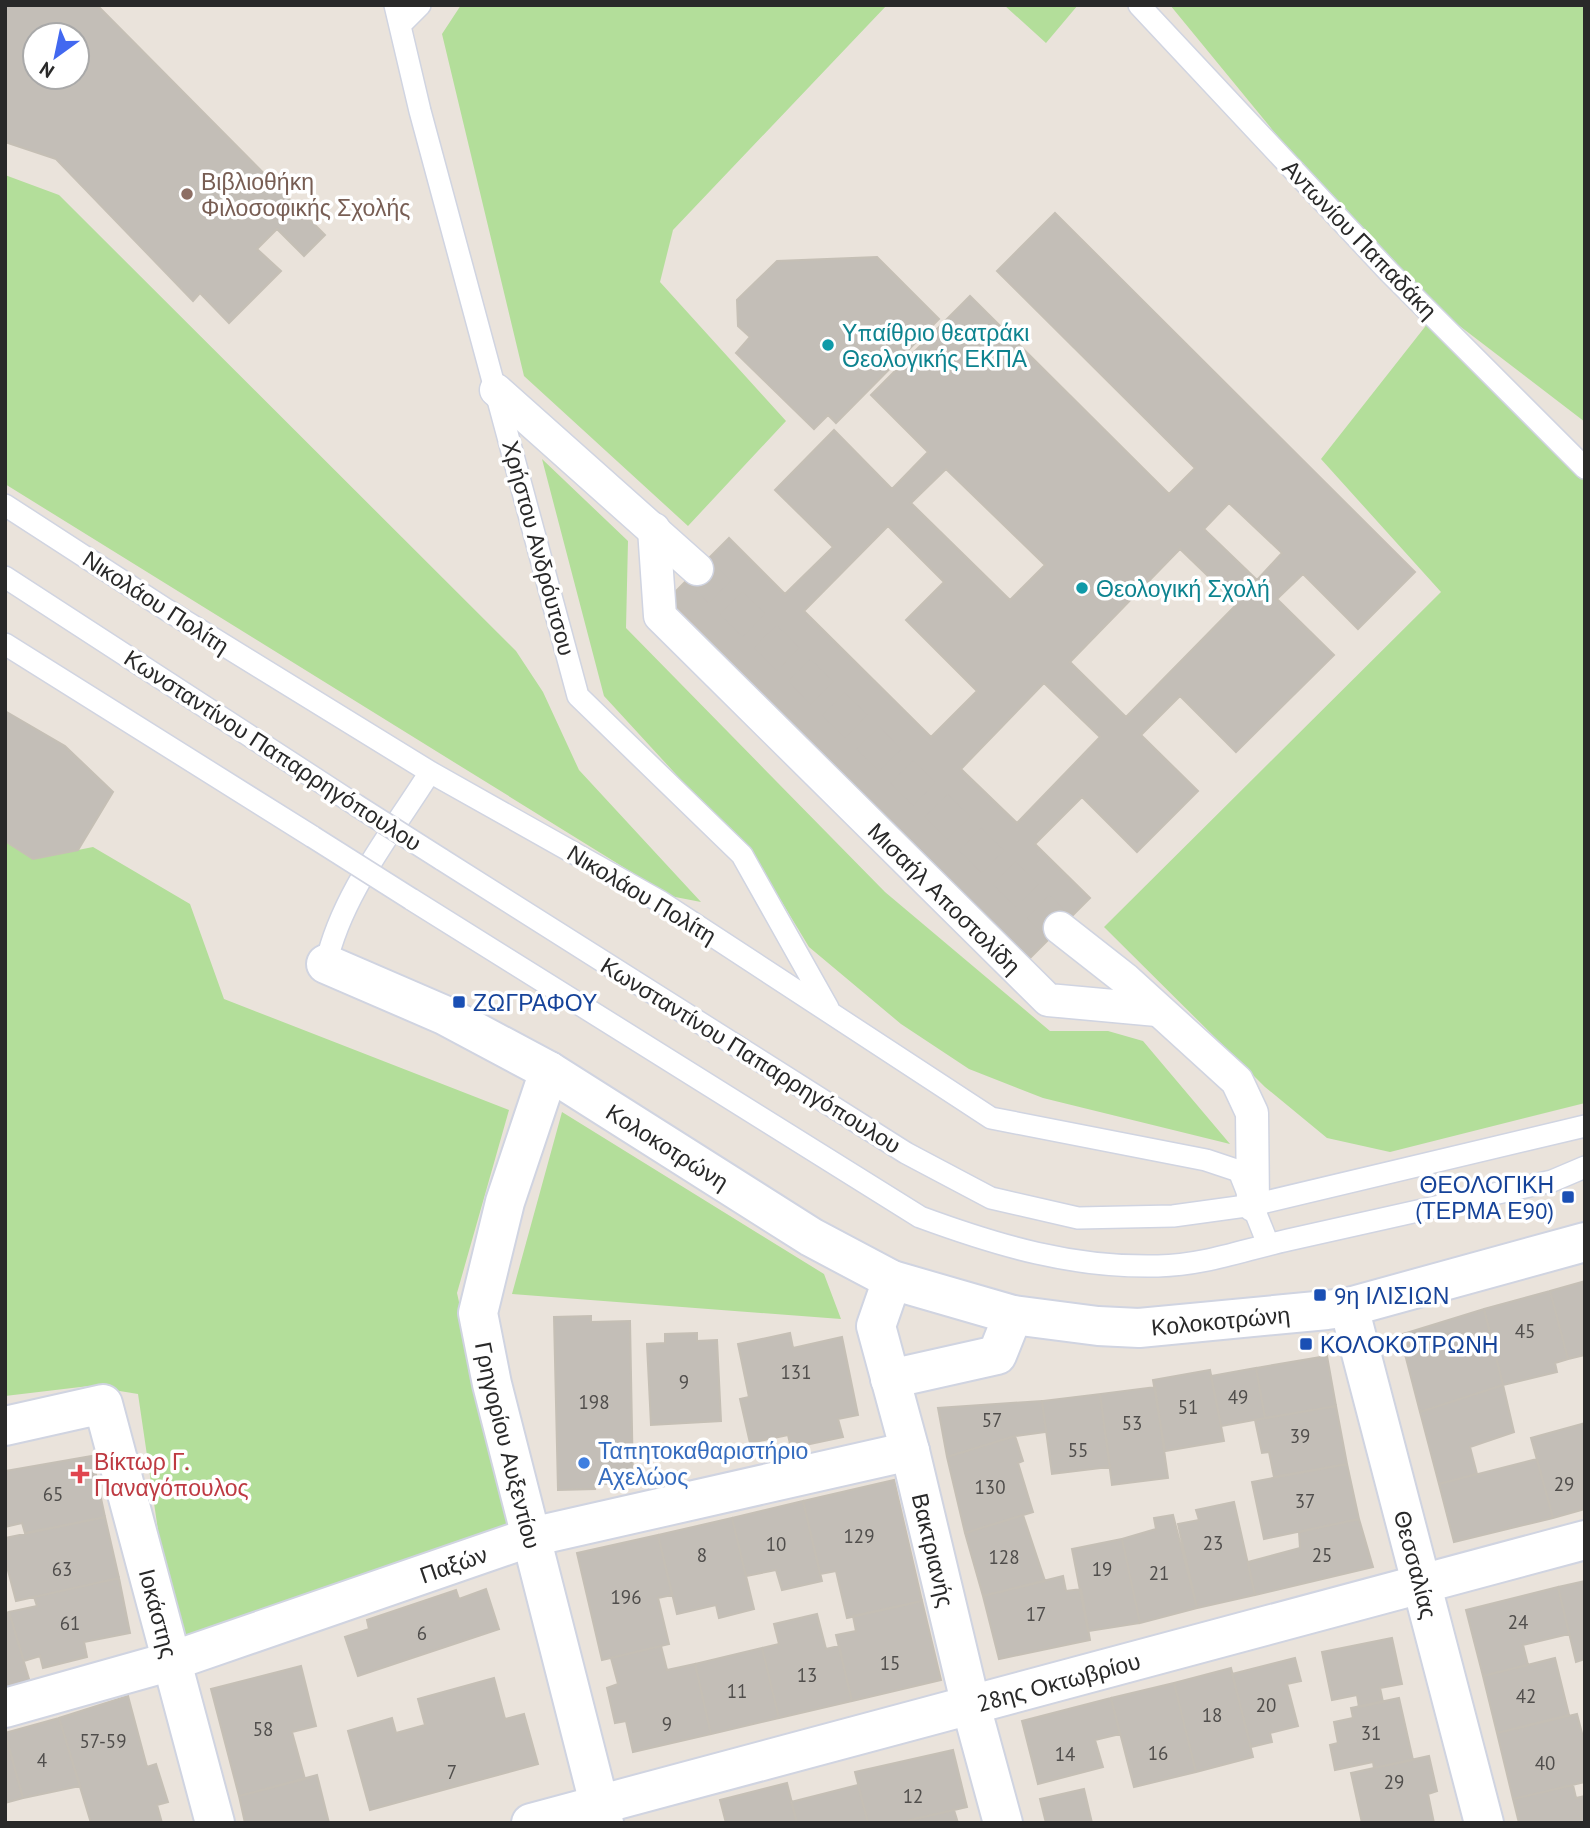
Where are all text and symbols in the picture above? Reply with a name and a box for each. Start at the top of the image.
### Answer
north arrow [21,21,91,91]
text: N [35,57,59,84]
street label: Αντωνίου Παπαδάκη [1277,153,1443,325]
place label: Βιβλιοθήκη Φιλοσοφικής Σχολής [201,167,410,222]
marker: Βιβλιοθήκη Φιλοσοφικής Σχολής [179,186,195,202]
place label: Υπαίθριο θεατράκι Θεολογικής ΕΚΠΑ [842,318,1029,373]
marker: Υπαίθριο θεατράκι Θεολογικής ΕΚΠΑ [820,337,836,353]
street label: Χρήστου Ανδρόυτσου [496,437,582,659]
street label: Νικολάου Πολίτη [77,544,235,660]
place label: Θεολογική Σχολή [1096,574,1270,603]
marker: Θεολογική Σχολή [1074,580,1090,596]
street label: Κωνσταντίνου Παπαρρηγόπουλου [119,643,427,857]
street label: Μισαήλ Αποστολίδη [862,816,1027,980]
street label: Νικολάου Πολίτη [562,838,722,950]
street label: Κωνσταντίνου Παπαρρηγόπουλου [596,950,906,1160]
place label: ΖΩΓΡΑΦΟΥ [473,988,597,1017]
marker: ΖΩΓΡΑΦΟΥ [451,994,467,1010]
street label: Κολοκοτρώνη [601,1097,734,1196]
place label: ΘΕΟΛΟΓΙΚΗ (ΤΕΡΜΑ Ε90) [1415,1170,1554,1225]
marker: ΘΕΟΛΟΓΙΚΗ (ΤΕΡΜΑ Ε90) [1560,1189,1576,1205]
place label: 9η ΙΛΙΣΙΩΝ [1334,1281,1449,1310]
marker: 9η ΙΛΙΣΙΩΝ [1312,1287,1328,1303]
street label: Κολοκοτρώνη [1150,1299,1291,1341]
house number: 45 [1515,1319,1535,1343]
place label: ΚΟΛΟΚΟΤΡΩΝΗ [1320,1330,1498,1359]
marker: ΚΟΛΟΚΟΤΡΩΝΗ [1298,1336,1314,1352]
street label: Γρηγορίου Αυξεντίου [469,1339,548,1552]
house number: 131 [780,1360,812,1384]
house number: 9 [679,1370,689,1394]
house number: 49 [1228,1385,1248,1409]
house number: 198 [578,1390,610,1414]
house number: 51 [1178,1395,1198,1419]
house number: 57 [982,1408,1002,1432]
house number: 53 [1122,1411,1142,1435]
house number: 39 [1290,1424,1310,1448]
place label: Ταπητοκαθαριστήριο Αχελώος [598,1436,808,1491]
house number: 55 [1068,1438,1088,1462]
place label: Βίκτωρ Γ. Παναγόπουλος [94,1447,249,1502]
marker: Ταπητοκαθαριστήριο Αχελώος [576,1455,592,1471]
marker: Βίκτωρ Γ. Παναγόπουλος [72,1466,88,1482]
house number: 29 [1554,1472,1574,1496]
house number: 130 [974,1475,1006,1499]
house number: 65 [43,1482,63,1506]
house number: 37 [1295,1489,1315,1513]
street label: Βακτριανής [906,1490,961,1610]
street label: Θεσσαλίας [1388,1507,1444,1622]
house number: 129 [843,1524,875,1548]
house number: 23 [1203,1531,1223,1555]
house number: 10 [766,1532,786,1556]
street label: Παξών [416,1539,491,1589]
house number: 8 [697,1543,707,1567]
house number: 25 [1312,1543,1332,1567]
house number: 128 [988,1545,1020,1569]
house number: 63 [52,1557,72,1581]
house number: 19 [1092,1557,1112,1581]
house number: 21 [1149,1561,1169,1585]
street label: Ιοκάστης [133,1566,185,1661]
house number: 196 [610,1585,642,1609]
house number: 17 [1026,1602,1046,1626]
house number: 24 [1508,1610,1528,1634]
house number: 61 [60,1611,80,1635]
house number: 6 [417,1621,427,1645]
street label: 28ης Οκτωβρίου [973,1646,1143,1717]
house number: 15 [880,1651,900,1675]
house number: 13 [797,1663,817,1687]
house number: 11 [727,1679,747,1703]
house number: 42 [1516,1684,1536,1708]
house number: 20 [1256,1693,1276,1717]
house number: 18 [1202,1703,1222,1727]
house number: 9 [662,1712,672,1736]
house number: 58 [253,1717,273,1741]
house number: 31 [1361,1721,1381,1745]
house number: 57-59 [79,1729,127,1753]
house number: 16 [1148,1741,1168,1765]
house number: 14 [1055,1742,1075,1766]
house number: 4 [37,1748,47,1772]
house number: 40 [1535,1751,1555,1775]
house number: 7 [447,1760,457,1784]
house number: 29 [1384,1770,1404,1794]
house number: 12 [903,1784,923,1808]

